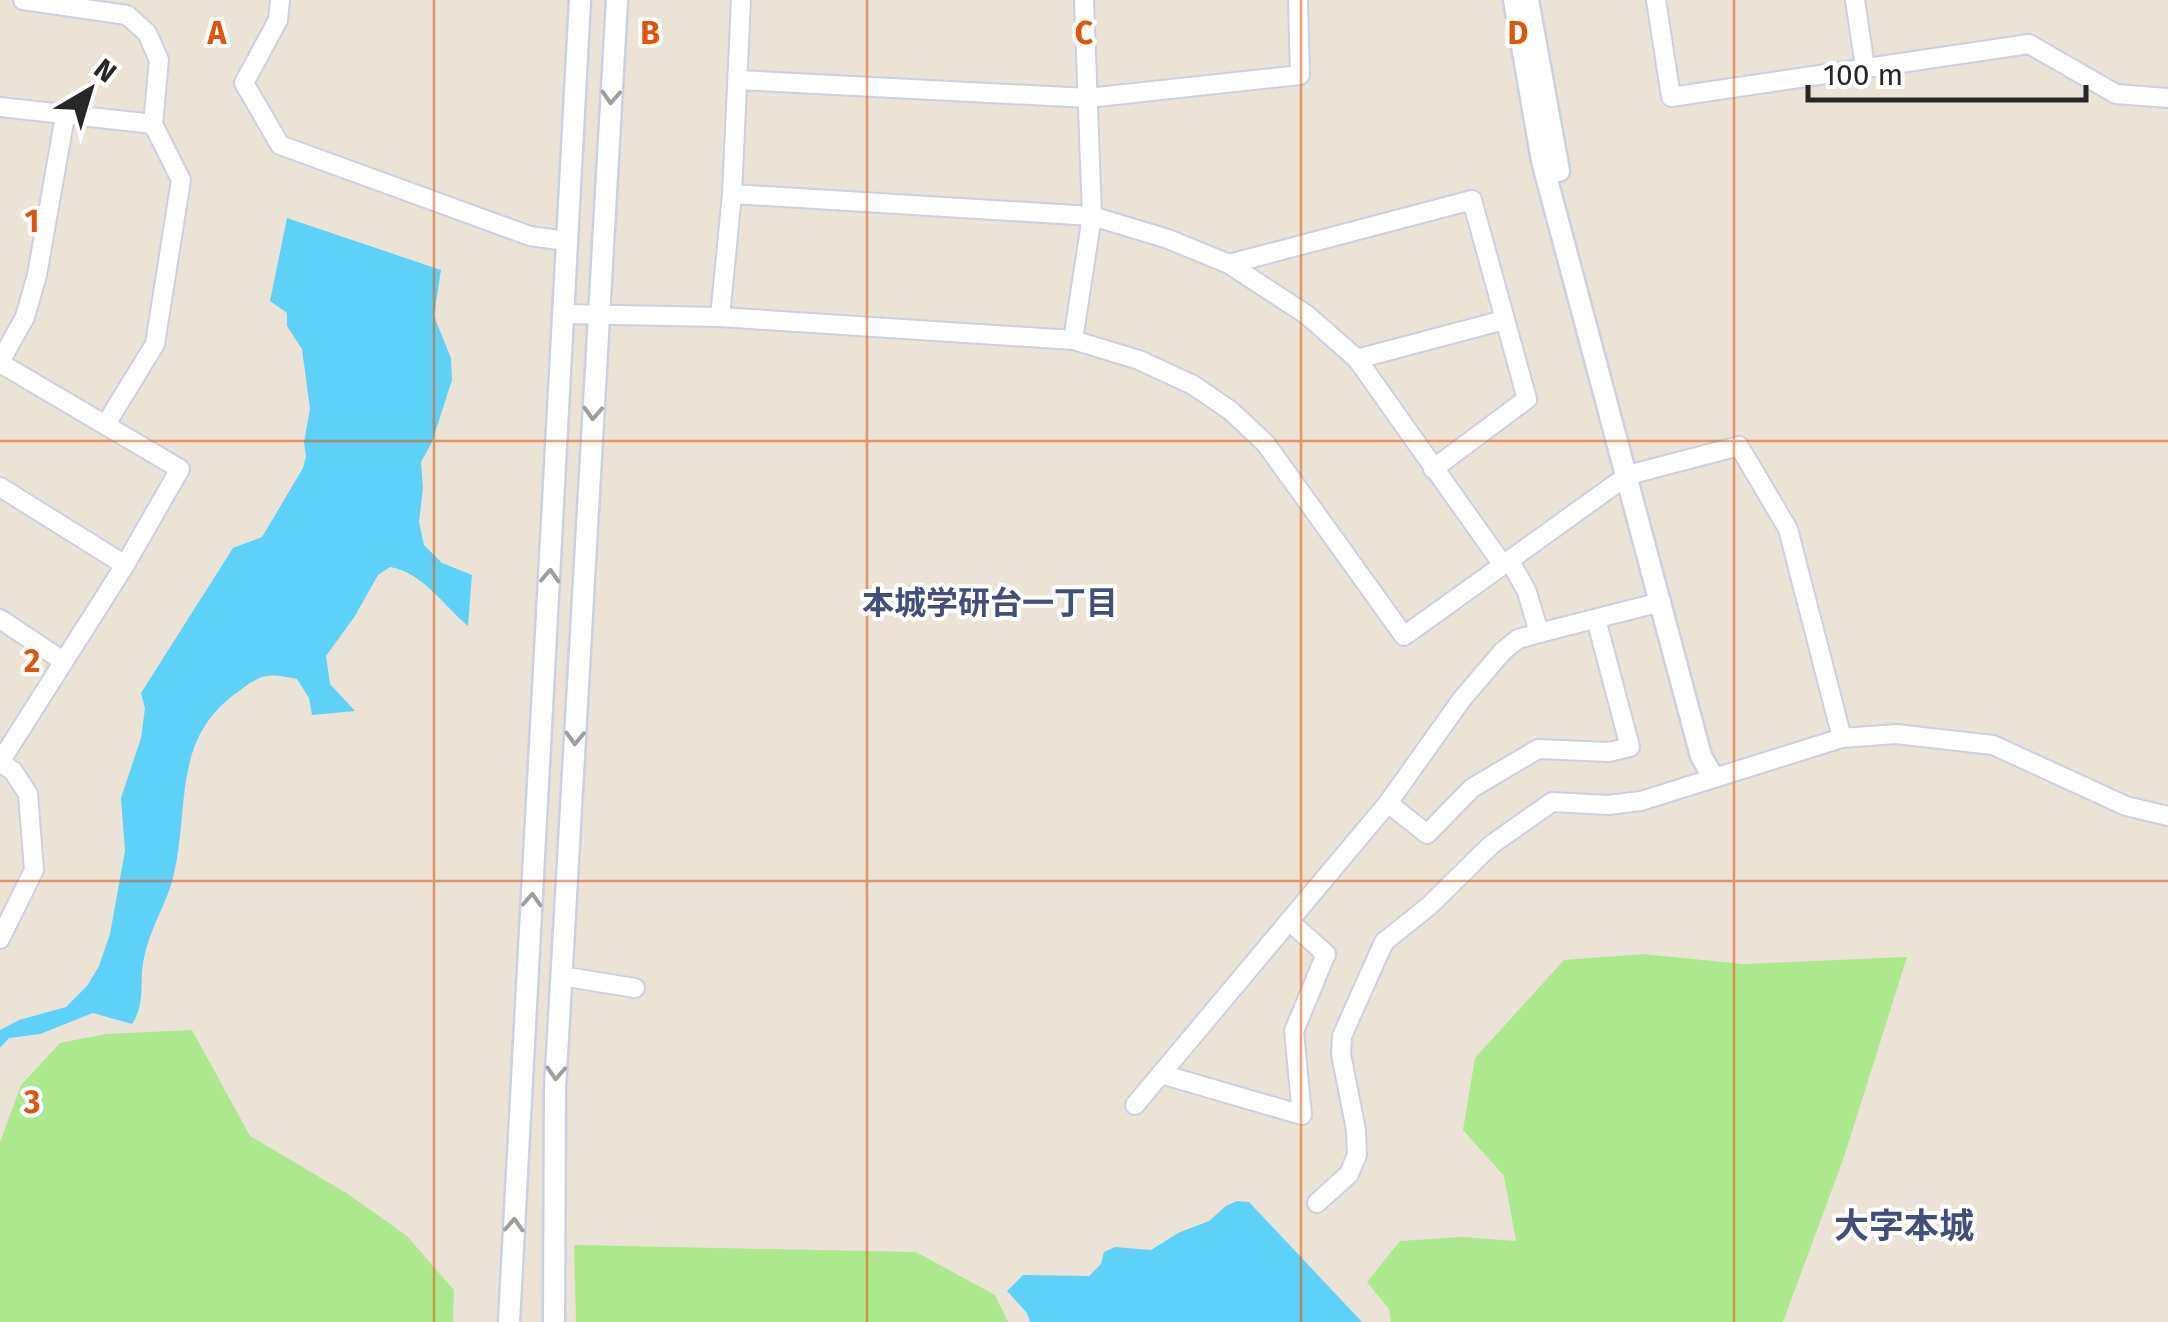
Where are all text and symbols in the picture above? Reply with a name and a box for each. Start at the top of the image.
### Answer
text: A [207,14,228,52]
text: B [640,14,660,52]
text: C [1075,14,1094,52]
text: D [1508,14,1528,52]
north arrow [40,40,140,140]
scale bar [1808,40,2086,102]
text: N [88,52,123,89]
text: 100 m [1823,57,1903,93]
one-way arrow [601,90,622,106]
text: 1 [25,202,39,240]
one-way arrow [583,406,604,422]
one-way arrow [540,567,561,583]
district label: 本城学研台一丁目 [862,584,1118,622]
text: 2 [24,642,40,680]
one-way arrow [565,730,586,746]
one-way arrow [521,892,542,908]
one-way arrow [546,1065,567,1081]
text: 3 [23,1083,40,1121]
district label: 大字本城 [1834,1205,1974,1247]
one-way arrow [503,1216,524,1232]

